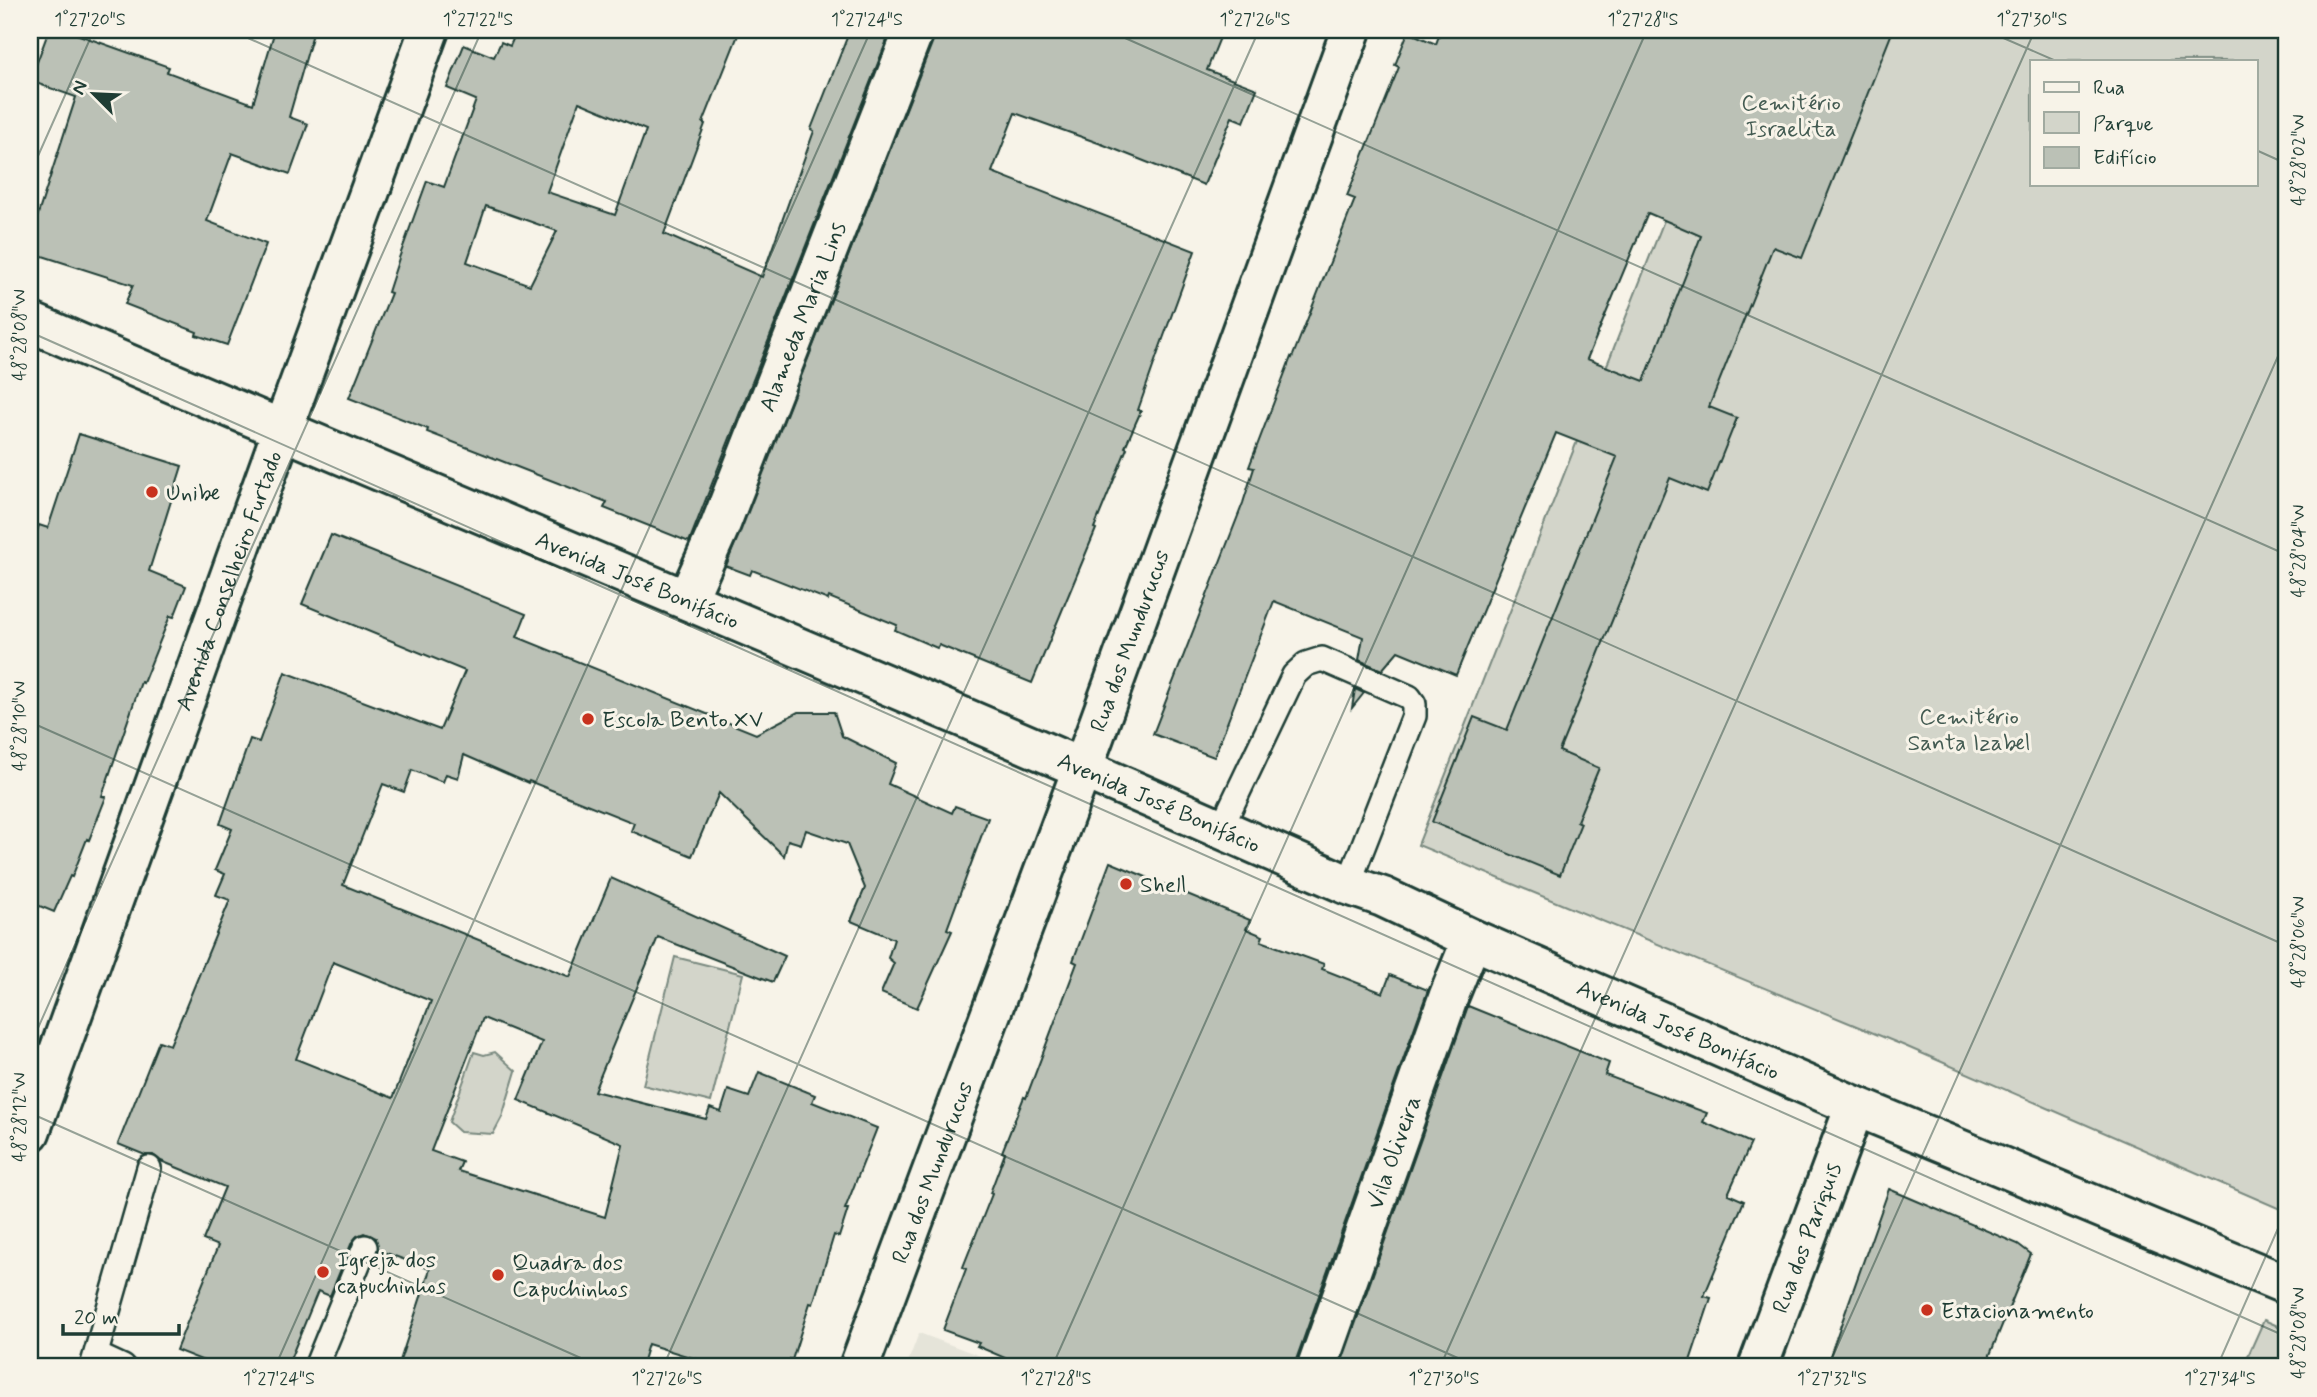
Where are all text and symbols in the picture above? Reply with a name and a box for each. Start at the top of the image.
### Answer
text: 1°27'20"S [54,8,126,32]
text: 1°27'22"S [443,8,513,32]
text: 1°27'24"S [831,8,903,32]
text: 1°27'26"S [1219,8,1291,32]
text: 1°27'28"S [1607,8,1679,32]
text: 1°27'30"S [1997,8,2067,32]
north arrow [60,60,130,130]
legend [2030,60,2258,186]
text: Rua [2093,74,2125,102]
text: N [66,77,94,99]
park label: Cemitério Israelita [1741,89,1841,145]
text: Parque [2093,110,2154,138]
text: 48°28'02"W [2287,114,2311,206]
text: Edifício [2093,144,2157,172]
street label: Alameda Maria Lins [753,218,854,417]
text: 48°28'08"W [8,289,32,381]
street label: Avenida Conselheiro Furtado [170,447,291,715]
place label: Unibe [166,479,220,509]
marker: Unibe [144,484,160,500]
text: 48°28'04"W [2287,505,2311,597]
street label: Avenida José Bonifácio [530,525,743,638]
street label: Rua dos Mundurucus [1084,546,1178,737]
text: 48°28'10"W [8,681,32,771]
park label: Cemitério Santa Izabel [1907,703,2031,759]
place label: Escola Bento XV [602,706,763,736]
marker: Escola Bento XV [580,711,596,727]
street label: Avenida José Bonifácio [1052,747,1264,861]
place label: Shell [1140,871,1186,901]
marker: Shell [1118,876,1134,892]
text: 48°28'06"W [2287,896,2311,988]
street label: Avenida José Bonifácio [1572,974,1784,1088]
text: 48°28'12"W [8,1072,32,1162]
street label: Rua dos Mundurucus [886,1078,981,1268]
street label: Vila Oliveira [1361,1092,1429,1214]
street label: Rua dos Pariquis [1766,1159,1850,1318]
place label: Igreja dos capuchinhos [337,1246,446,1302]
place label: Quadra dos Capuchinhos [512,1249,628,1305]
marker: Igreja dos capuchinhos [315,1264,331,1280]
marker: Quadra dos Capuchinhos [490,1267,506,1283]
text: 48°28'08"W [2287,1287,2311,1379]
scale bar [63,1292,178,1336]
place label: Estacionamento [1941,1297,2094,1327]
marker: Estacionamento [1919,1302,1935,1318]
text: 20 m [74,1304,119,1332]
text: 1°27'24"S [243,1367,315,1391]
text: 1°27'26"S [631,1367,703,1391]
text: 1°27'28"S [1020,1367,1092,1391]
text: 1°27'30"S [1409,1367,1479,1391]
text: 1°27'32"S [1797,1367,1867,1391]
text: 1°27'34"S [2184,1367,2256,1391]

